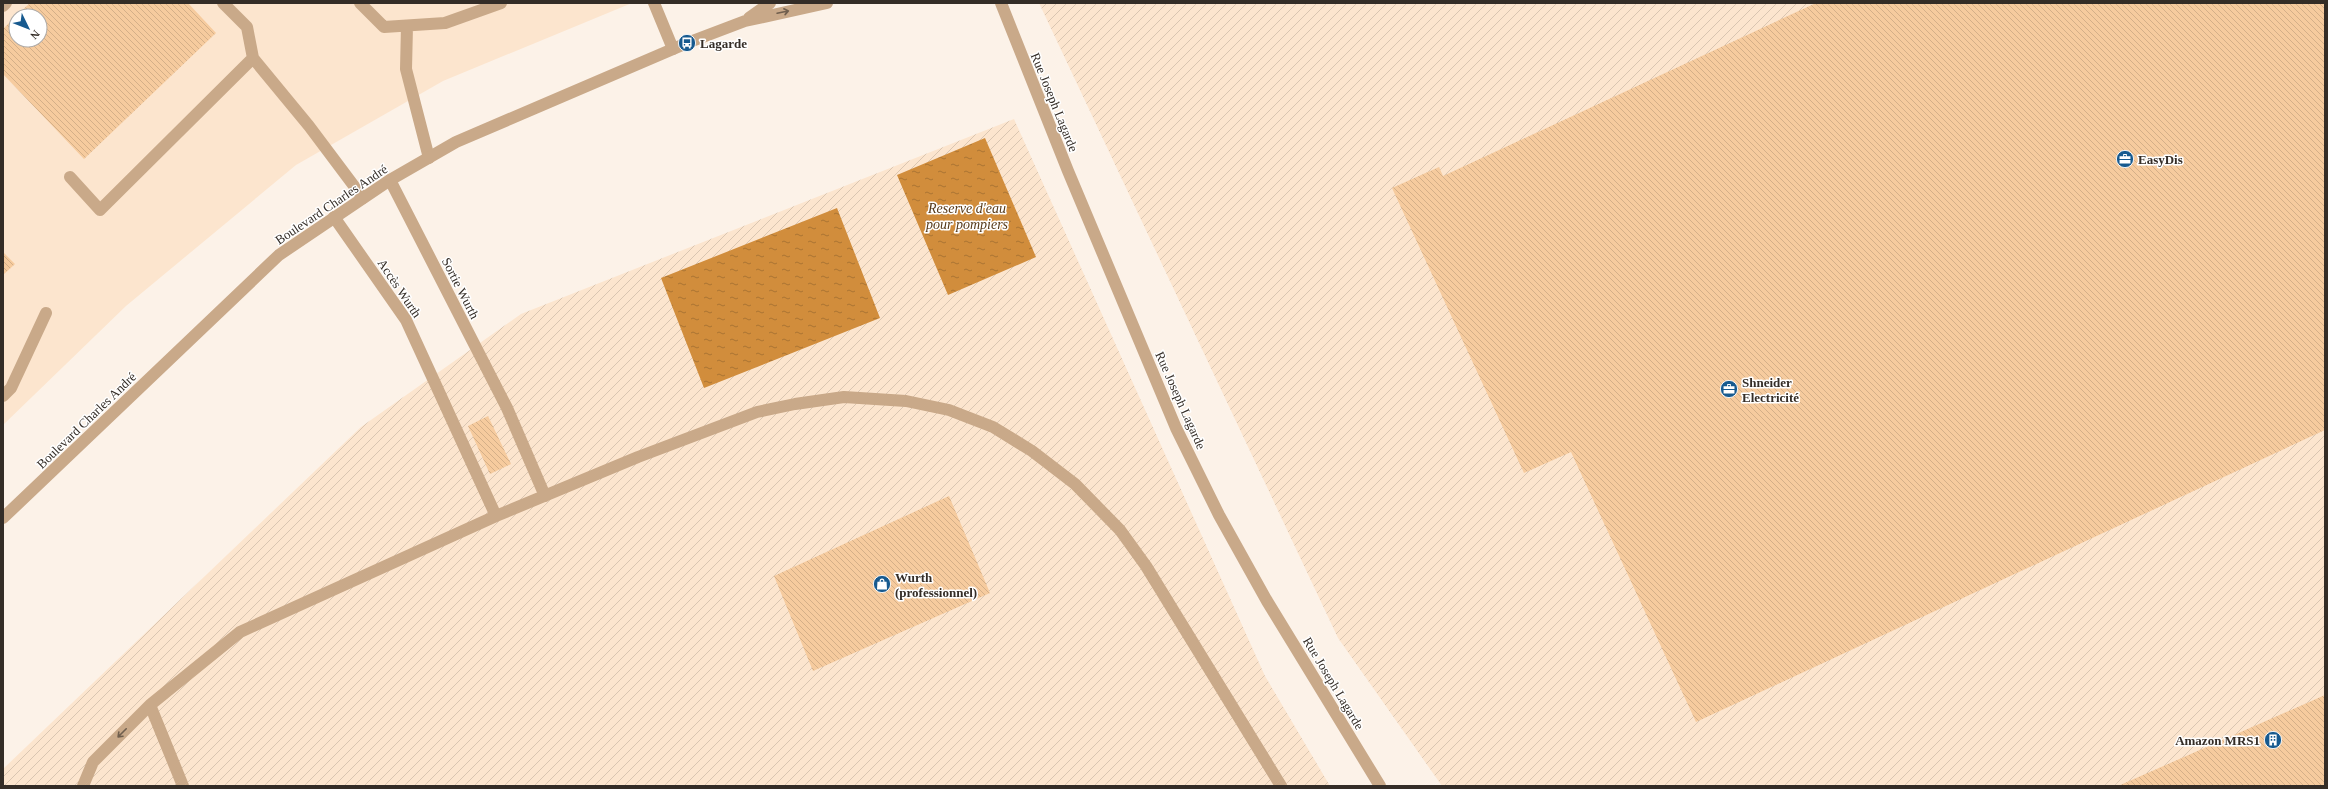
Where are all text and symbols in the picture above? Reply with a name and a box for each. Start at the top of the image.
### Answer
north arrow [8,8,48,48]
one-way arrow [776,8,789,16]
text: N [28,28,42,42]
bus stop icon: Lagarde [677,33,697,53]
place label: Lagarde [700,36,747,51]
street label: Rue Joseph Lagarde [1028,51,1081,154]
office icon: EasyDis [2115,149,2135,169]
place label: EasyDis [2138,152,2183,167]
street label: Boulevard Charles André [272,161,390,248]
water label: Reserve d'eau pour pompiers [925,201,1009,232]
street label: Sortie Wurth [439,255,483,322]
street label: Accès Wurth [375,256,425,321]
street label: Rue Joseph Lagarde [1152,349,1209,452]
street label: Boulevard Charles André [34,369,139,472]
place label: Shneider Electricité [1742,375,1799,405]
office icon: Shneider Electricité [1719,379,1739,399]
place label: Wurth (professionnel) [895,570,977,600]
shop icon: Wurth (professionnel) [872,574,892,594]
street label: Rue Joseph Lagarde [1300,634,1367,732]
one-way arrow [117,728,127,738]
building icon: Amazon MRS1 [2263,730,2283,750]
place label: Amazon MRS1 [2175,733,2260,748]

